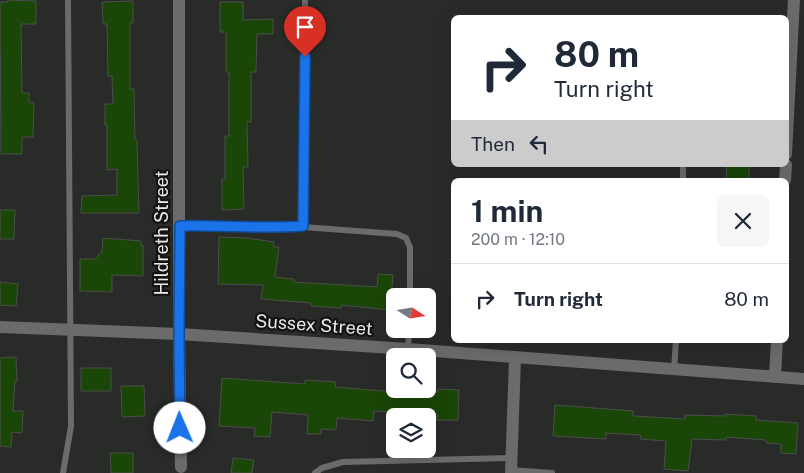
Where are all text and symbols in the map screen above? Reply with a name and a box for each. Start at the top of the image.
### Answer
pin [284,6,326,57]
icon: arrive [291,13,319,41]
text: 80 m [554,34,639,75]
icon: right [471,35,536,100]
text: Turn right [554,76,654,102]
icon: left [525,130,553,158]
text: Then [471,133,515,155]
street label: Hildreth Street [151,170,172,296]
text: 1 min [471,193,543,229]
button: close [717,195,769,247]
text: 200 m · 12:10 [471,230,565,249]
icon: right [471,285,499,313]
north arrow [386,288,436,338]
map controls [386,288,436,458]
text: Turn right [514,288,603,310]
text: 80 m [724,288,769,310]
street label: Sussex Street [255,310,373,339]
button: search [386,348,436,398]
position arrow [153,401,205,453]
button: layers [386,408,436,458]

